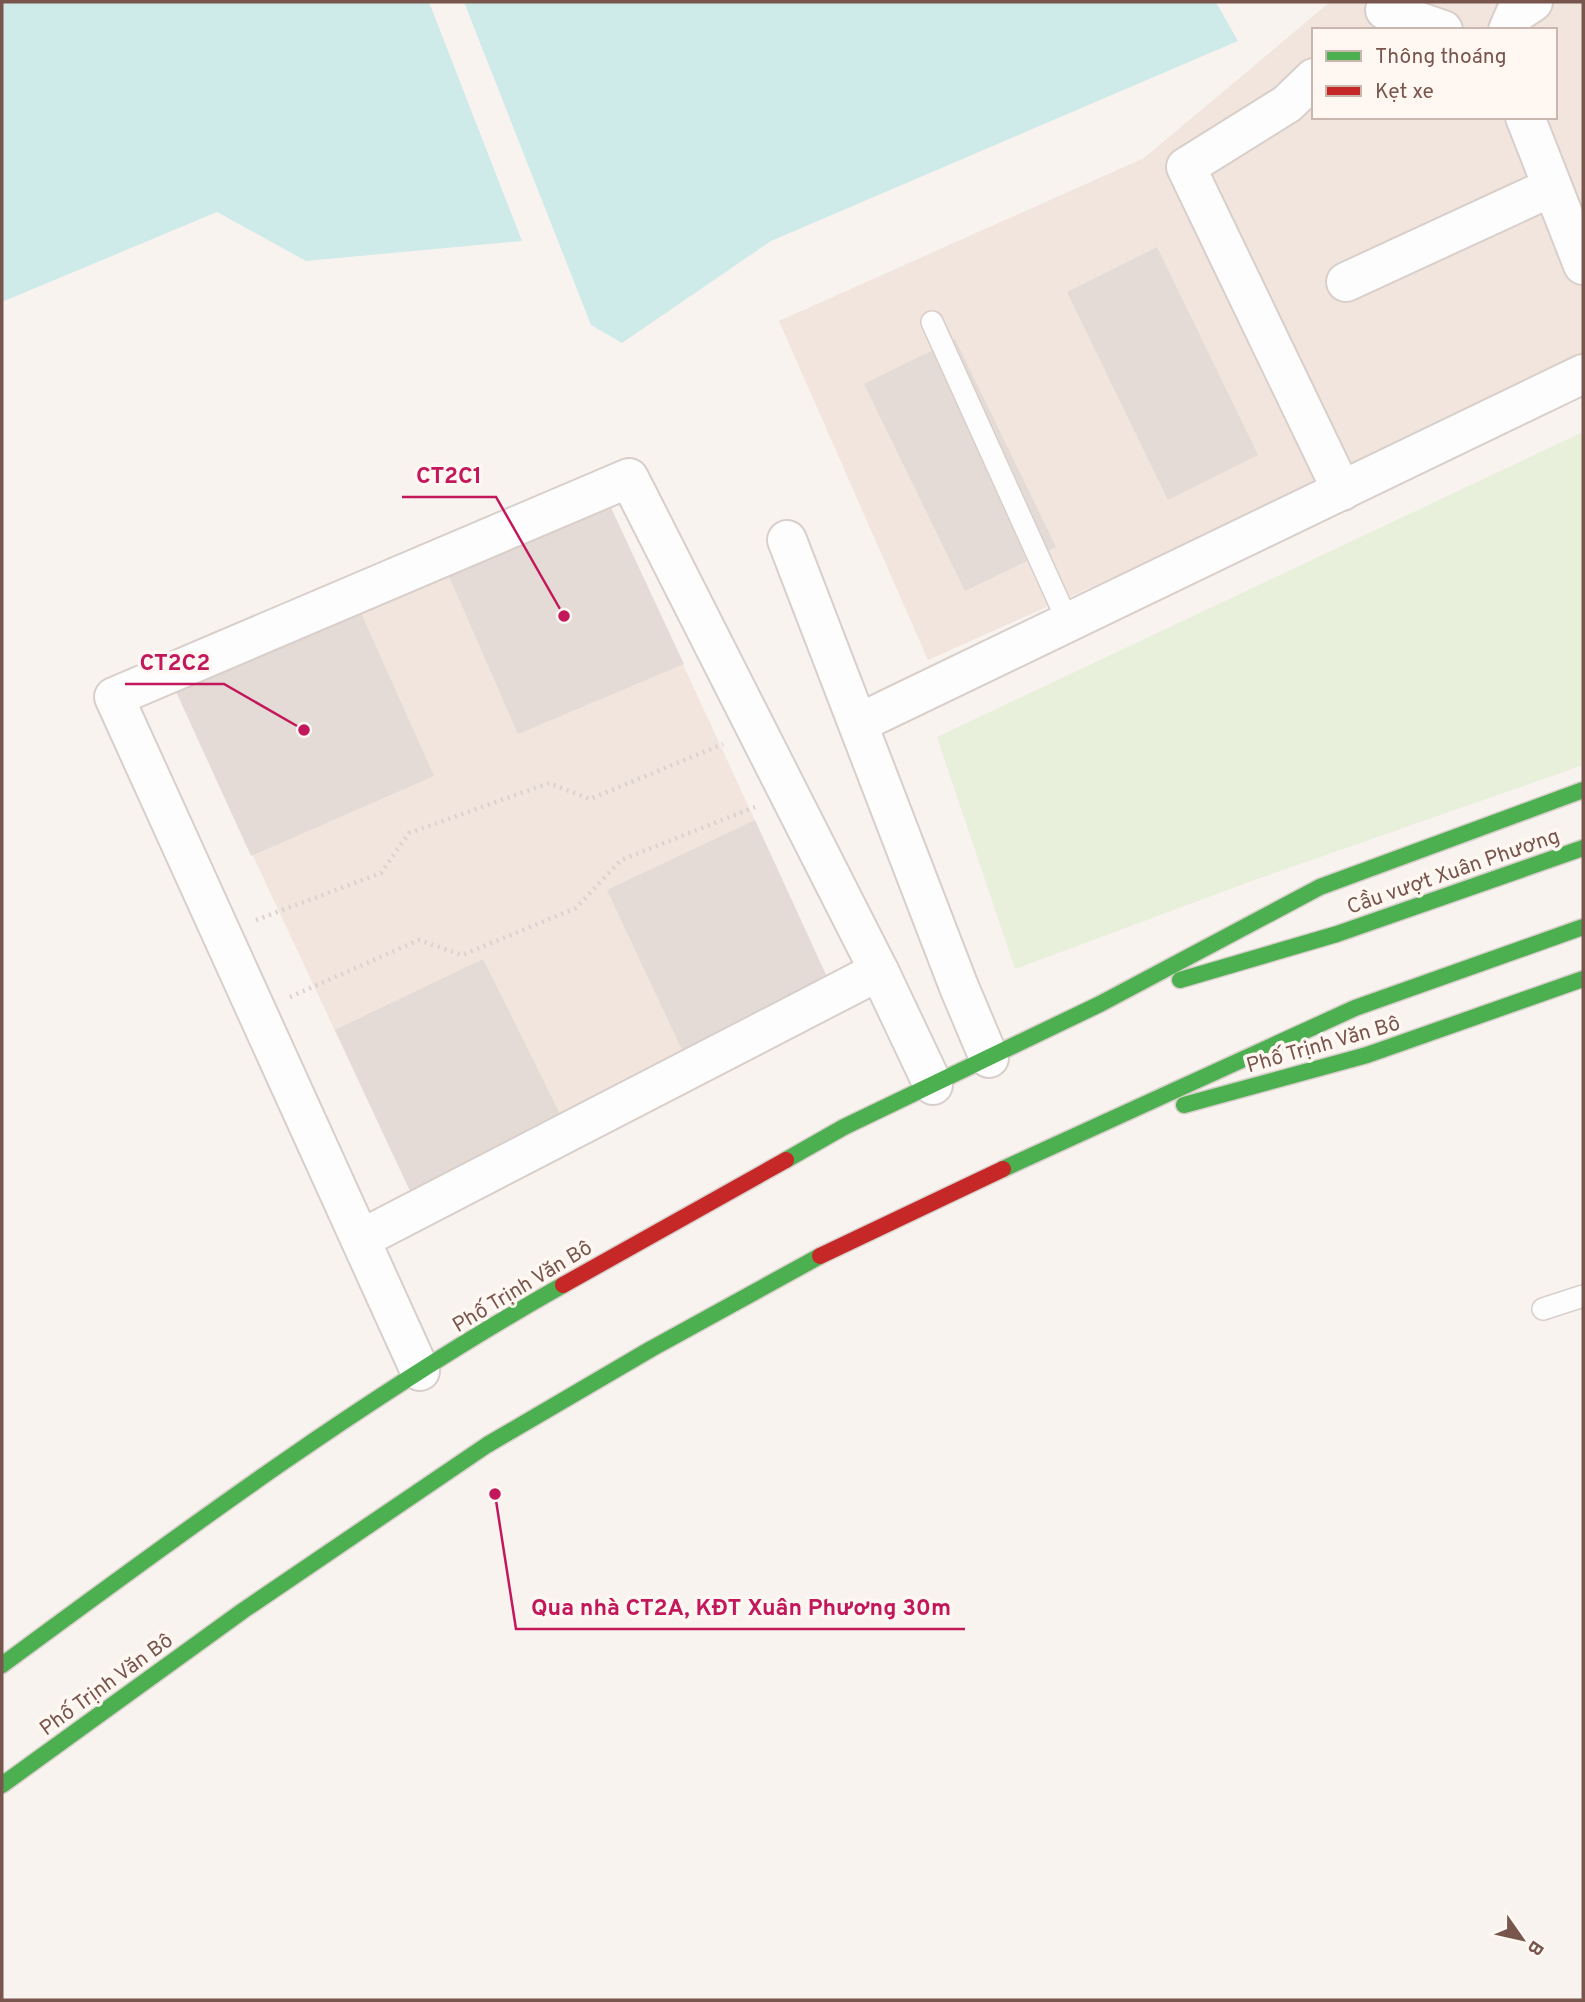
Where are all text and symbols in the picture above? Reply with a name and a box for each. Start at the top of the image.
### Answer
legend [1312,28,1557,119]
text: Thông thoáng [1375,44,1507,71]
text: Kẹt xe [1375,79,1434,106]
callout: CT2C1 [402,453,496,497]
text: CT2C1 [416,463,482,492]
callout: CT2C2 [125,640,224,684]
text: CT2C2 [140,650,210,679]
street label: Cầu vượt Xuân Phương [1344,823,1563,922]
street label: Phố Trịnh Văn Bô [1243,1011,1403,1080]
street label: Phố Trịnh Văn Bô [448,1235,598,1340]
callout: Qua nhà CT2A, KĐT Xuân Phương 30m [516,1585,965,1629]
text: Qua nhà CT2A, KĐT Xuân Phương 30m [531,1595,951,1624]
street label: Phố Trịnh Văn Bô [35,1628,179,1743]
north arrow [1487,1904,1557,1974]
text: B [1521,1935,1548,1960]

